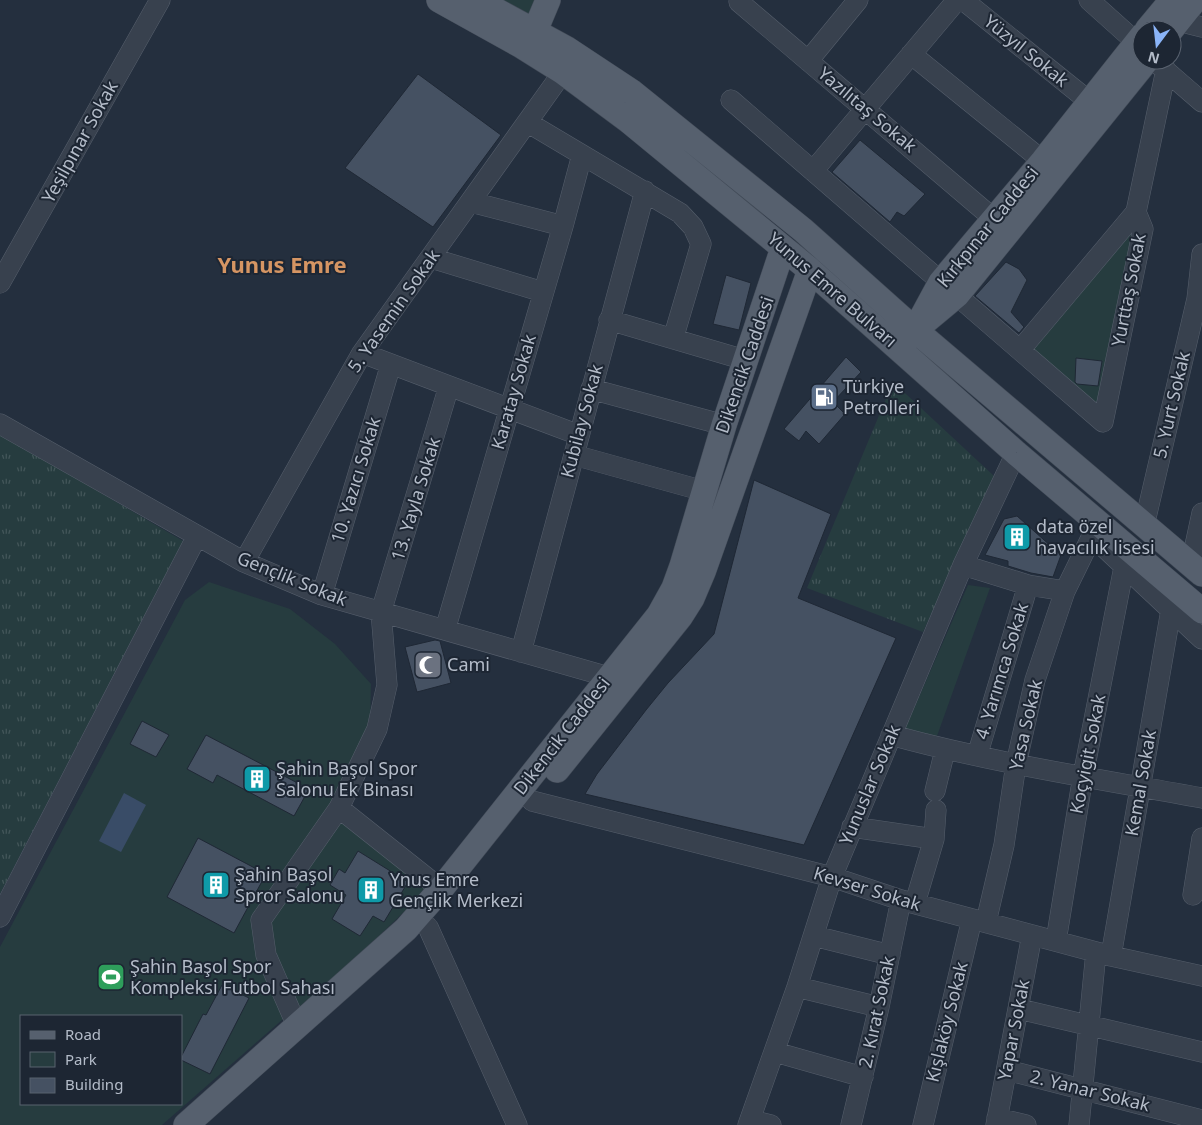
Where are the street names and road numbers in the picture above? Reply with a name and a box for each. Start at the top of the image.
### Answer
street label: Yüzyıl Sokak [979,9,1074,92]
street label: Yazılıtaş Sokak [813,61,922,158]
street label: Yeşilpınar Sokak [36,76,123,207]
street label: Kırkpınar Caddesi [931,161,1043,292]
street label: Yunus Emre Bulvarı [763,226,902,352]
street label: Yurttaş Sokak [1105,231,1151,348]
street label: 5. Yasemin Sokak [342,244,445,377]
street label: Dikencik Caddesi [709,293,779,436]
street label: Karatay Sokak [485,331,541,452]
street label: 5. Yurt Sokak [1147,348,1195,461]
street label: Kubilay Sokak [554,361,608,480]
street label: 10. Yazıcı Sokak [324,413,386,546]
street label: 13. Yayla Sokak [385,434,445,564]
street label: Gençlik Sokak [234,545,351,611]
street label: 4. Yarımca Sokak [969,599,1033,742]
street label: Dikencik Caddesi [508,672,615,799]
street label: Yasa Sokak [1003,676,1047,773]
street label: Koçyigit Sokak [1064,692,1110,816]
street label: Yunuslar Sokak [833,720,905,848]
street label: Kemal Sokak [1119,727,1161,838]
street label: Kevser Sokak [811,860,924,916]
street label: 2. Kırat Sokak [852,953,900,1070]
street label: Kışlaköy Sokak [919,959,973,1084]
street label: Yapar Sokak [991,977,1035,1083]
street label: 2. Yanar Sokak [1028,1064,1153,1117]

